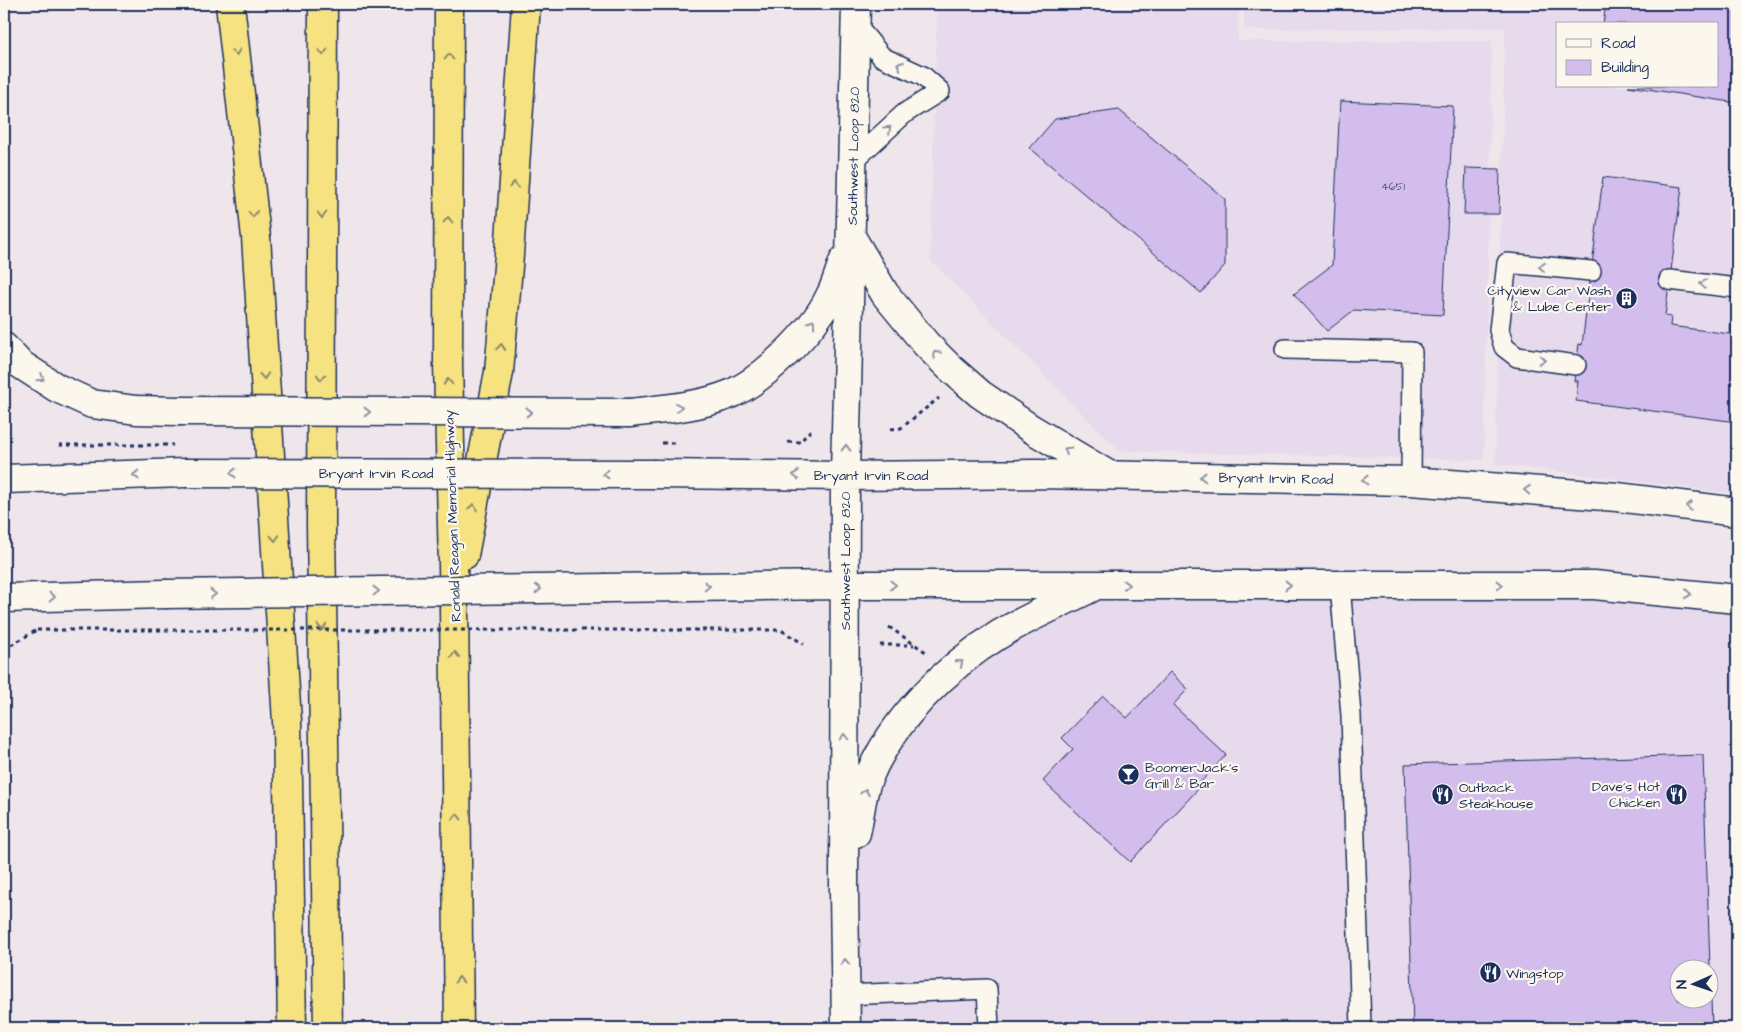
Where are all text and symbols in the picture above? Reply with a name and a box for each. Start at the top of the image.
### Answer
legend [1556,22,1718,88]
text: Road [1601,33,1636,54]
one-way arrow [230,49,241,57]
one-way arrow [318,49,328,57]
one-way arrow [444,53,454,61]
text: Building [1601,57,1649,79]
one-way arrow [896,61,905,71]
street label: Southwest Loop 820 [843,86,865,225]
one-way arrow [882,126,891,135]
house number: 4651 [1381,179,1405,194]
one-way arrow [508,180,519,188]
one-way arrow [247,210,258,218]
one-way arrow [317,212,327,219]
one-way arrow [443,216,453,224]
one-way arrow [1538,262,1546,273]
one-way arrow [1699,279,1707,290]
place label: Cityview Car Wash & Lube Center [1487,281,1611,317]
building icon: Cityview Car Wash & Lube Center [1615,286,1639,310]
one-way arrow [806,319,815,329]
one-way arrow [496,342,507,350]
one-way arrow [933,351,942,360]
one-way arrow [1538,355,1547,365]
one-way arrow [36,372,45,381]
one-way arrow [259,372,270,380]
one-way arrow [316,374,326,382]
one-way arrow [443,378,453,386]
one-way arrow [675,402,683,413]
one-way arrow [364,407,371,417]
one-way arrow [526,407,534,417]
street label: Ronald Reagan Memorial Highway [439,409,467,622]
one-way arrow [841,444,851,452]
one-way arrow [1063,447,1072,457]
street label: Bryant Irvin Road [319,464,433,484]
street label: Bryant Irvin Road [814,466,928,486]
one-way arrow [229,468,237,478]
street label: Bryant Irvin Road [1218,468,1334,490]
one-way arrow [132,469,140,480]
one-way arrow [602,469,610,479]
one-way arrow [792,470,800,480]
one-way arrow [1198,472,1206,482]
one-way arrow [1361,475,1368,485]
one-way arrow [1523,484,1531,495]
street label: Southwest Loop 820 [836,492,856,630]
one-way arrow [1685,501,1693,512]
one-way arrow [468,502,478,511]
one-way arrow [269,534,280,542]
one-way arrow [890,580,898,590]
one-way arrow [1122,580,1130,590]
one-way arrow [1285,580,1293,590]
one-way arrow [1496,580,1504,590]
one-way arrow [704,581,712,591]
one-way arrow [535,583,543,594]
one-way arrow [372,586,380,596]
one-way arrow [210,588,218,599]
one-way arrow [1684,588,1692,599]
one-way arrow [49,591,57,602]
one-way arrow [317,624,327,632]
one-way arrow [450,650,460,658]
one-way arrow [954,660,963,669]
one-way arrow [839,733,849,741]
place label: BoomerJack’s Grill & Bar [1145,758,1238,794]
bar icon: BoomerJack’s Grill & Bar [1117,763,1141,787]
place label: Dave's Hot Chicken [1592,777,1660,813]
place label: Outback Steakhouse [1459,778,1534,814]
restaurant icon: Dave's Hot Chicken [1664,782,1688,806]
restaurant icon: Outback Steakhouse [1431,783,1455,807]
one-way arrow [859,787,869,796]
one-way arrow [452,813,462,820]
one-way arrow [840,958,850,966]
north arrow [1668,960,1718,1010]
restaurant icon: Wingstop [1478,961,1502,985]
place label: Wingstop [1506,964,1564,984]
one-way arrow [454,975,464,983]
text: N [1672,979,1692,989]

